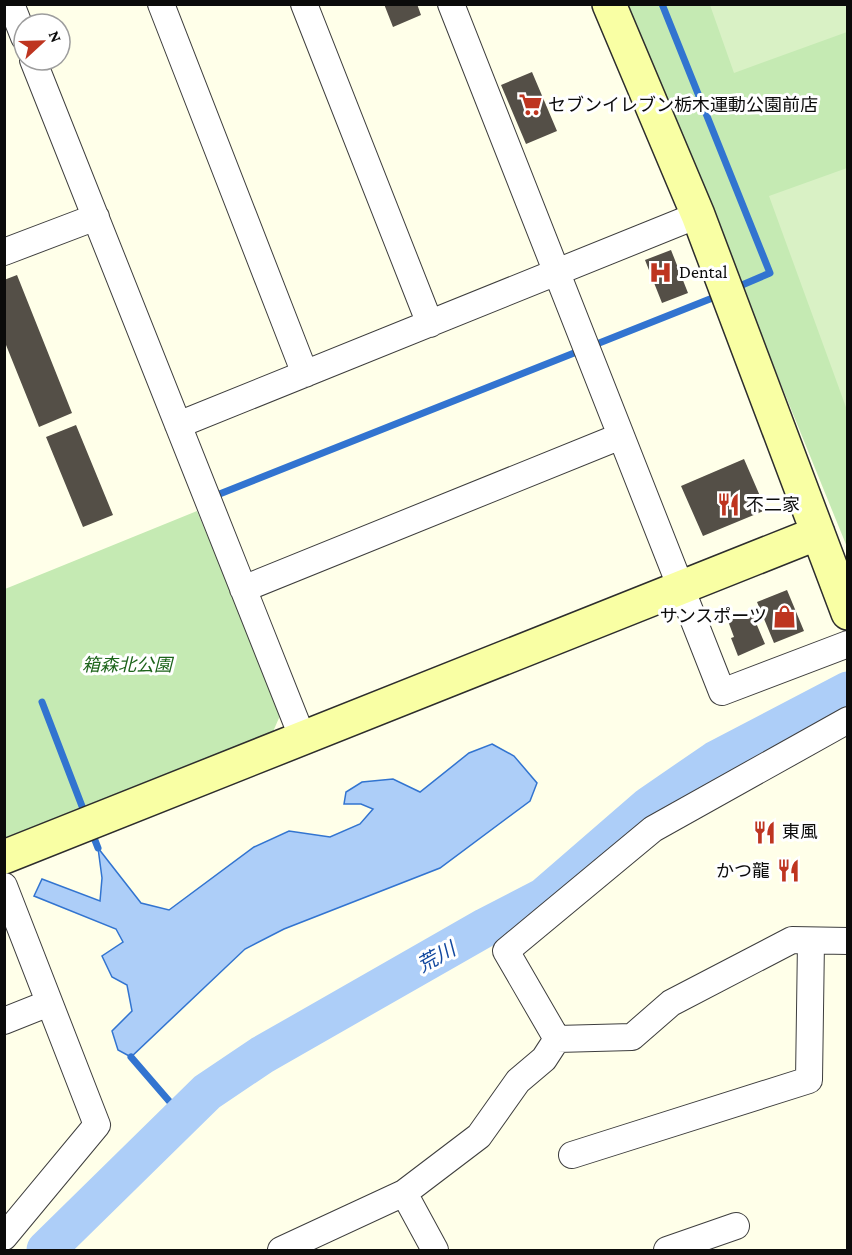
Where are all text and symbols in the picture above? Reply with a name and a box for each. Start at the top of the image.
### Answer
north arrow [12,12,72,72]
text: N [46,28,65,45]
supermarket icon: セブンイレブン栃木運動公園前店 [517,92,543,118]
place label: セブンイレブン栃木運動公園前店 [548,95,818,115]
hospital icon: Dental [648,259,674,285]
place label: Dental [679,262,728,282]
restaurant icon: 不二家 [715,492,741,518]
place label: 不二家 [746,495,800,515]
shop icon: サンスポーツ [772,603,798,629]
place label: サンスポーツ [660,606,767,626]
park label: 箱森北公園 [82,655,175,675]
restaurant icon: 東風 [751,819,777,845]
place label: 東風 [782,822,818,842]
restaurant icon: かつ龍 [775,858,801,884]
place label: かつ龍 [716,861,770,881]
water label: 荒川 [413,937,461,976]

